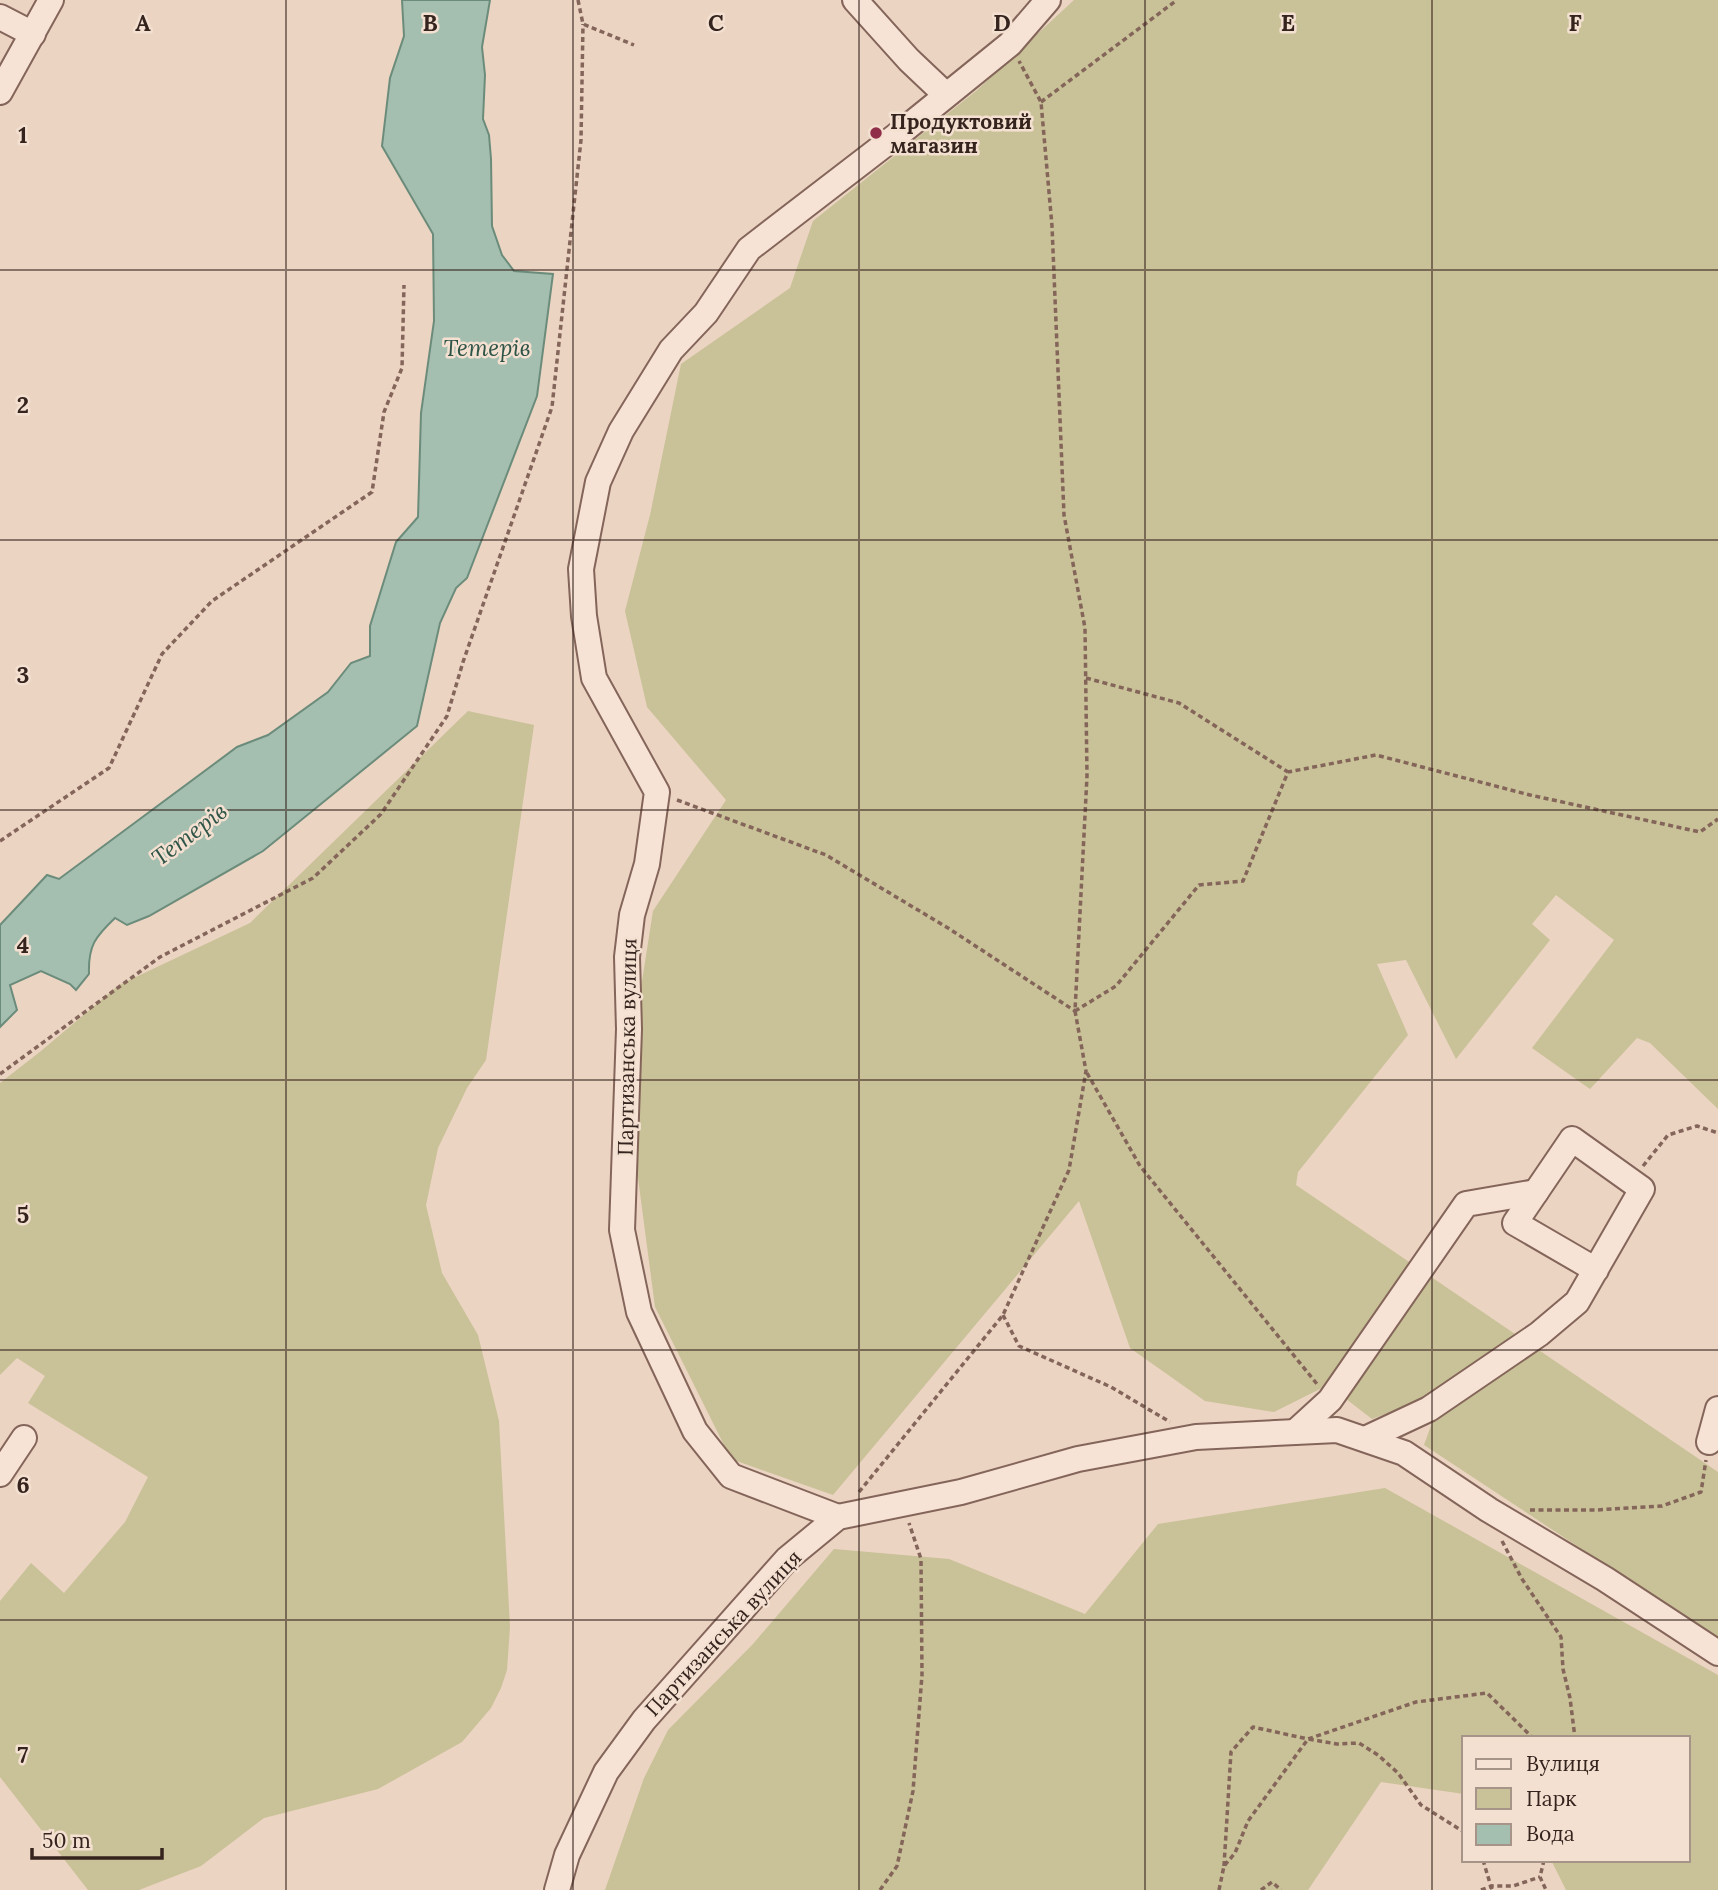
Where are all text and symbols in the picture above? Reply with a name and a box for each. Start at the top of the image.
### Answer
text: A [135,8,151,37]
text: B [422,8,438,37]
text: C [708,8,724,37]
text: D [993,8,1011,37]
text: E [1281,8,1295,37]
text: F [1568,8,1582,37]
place label: Продуктовий магазин [890,108,1032,159]
text: 1 [18,120,28,149]
marker: Продуктовий магазин [868,125,884,141]
water label: Тетерів [444,333,530,362]
text: 2 [17,390,29,419]
text: 3 [17,660,29,689]
water label: Тетерів [146,796,232,872]
text: 4 [17,930,29,959]
street label: Партизанська вулиця [612,938,642,1156]
text: 5 [17,1200,29,1229]
text: 6 [16,1470,30,1499]
street label: Партизанська вулиця [639,1544,807,1722]
legend [1462,1736,1690,1862]
text: 7 [18,1740,29,1769]
text: Вулиця [1526,1750,1600,1777]
text: Парк [1526,1785,1577,1812]
scale bar [32,1816,161,1860]
text: Вода [1526,1820,1575,1847]
text: 50 m [42,1827,91,1854]

